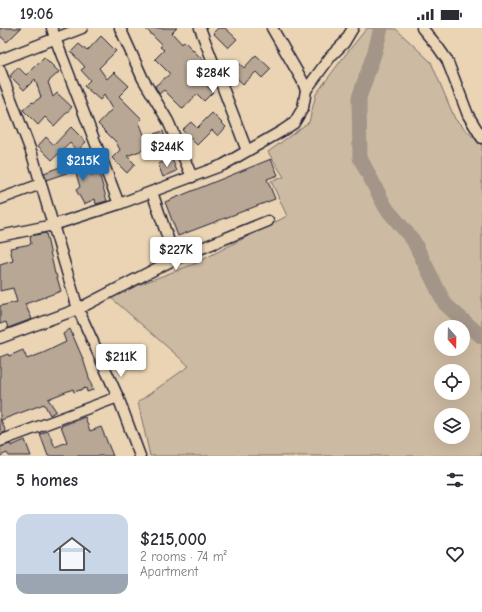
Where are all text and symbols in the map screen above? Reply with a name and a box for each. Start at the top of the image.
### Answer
text: 19:06 [20,5,53,23]
pin: $284K [185,60,241,94]
text: $284K [196,65,230,80]
pin: $244K [139,134,195,168]
text: $244K [150,139,184,154]
pin: $215K [55,148,111,182]
text: $215K [66,153,100,168]
pin: $227K [148,237,204,271]
text: $227K [159,242,193,257]
north arrow [434,320,470,356]
map controls [434,320,470,444]
pin: $211K [93,344,149,378]
text: $211K [105,349,137,364]
button: locate [434,364,470,400]
button: layers [434,408,470,444]
icon: filters [444,469,466,491]
text: 5 homes [16,471,78,490]
icon: home [48,530,96,578]
text: $215,000 [140,530,207,549]
icon: heart [444,543,466,565]
text: 2 rooms · 74 m² [140,549,227,564]
text: Apartment [140,564,198,579]

